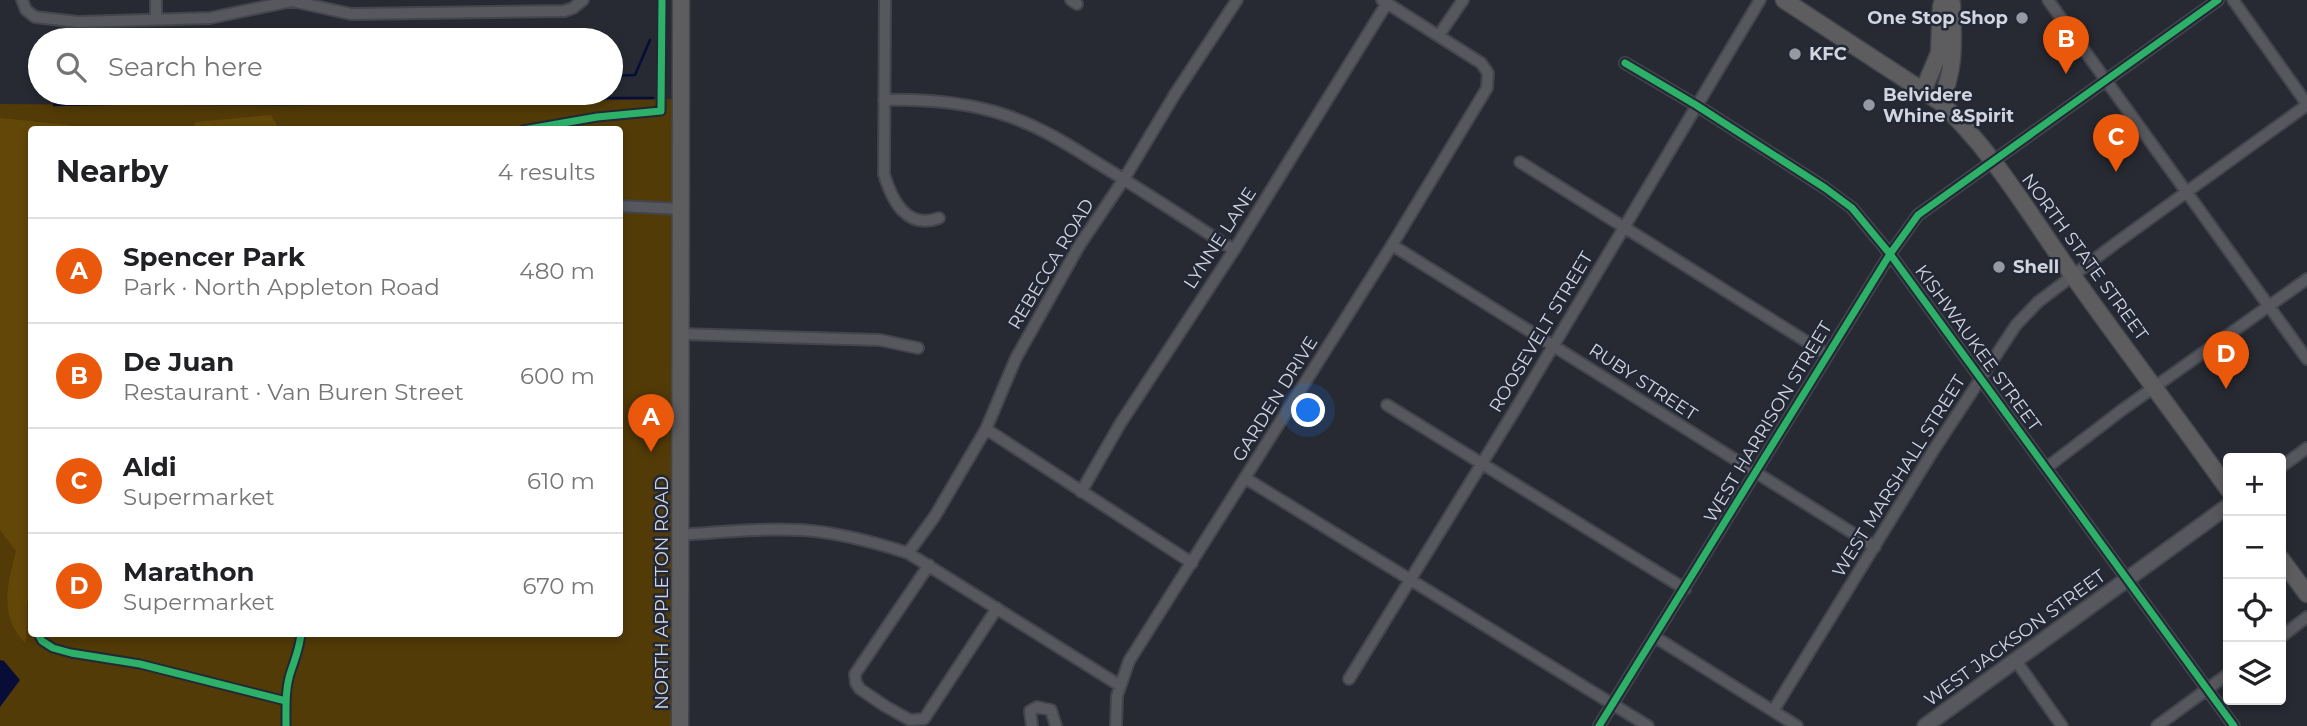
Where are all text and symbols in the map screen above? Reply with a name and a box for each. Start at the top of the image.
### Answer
place label: One Stop Shop [1867,7,2008,29]
marker: One Stop Shop [2014,10,2030,26]
pin: B [2043,16,2089,74]
search box [28,28,623,105]
place label: KFC [1809,43,1847,65]
marker: KFC [1787,46,1803,62]
icon: search [52,48,90,86]
text: Search here [108,51,263,83]
place label: Belvidere Whine &Spirit [1883,84,2014,127]
marker: Belvidere Whine &Spirit [1861,97,1877,113]
pin: C [2093,114,2139,172]
text: Nearby [56,153,168,190]
text: 4 results [498,158,595,186]
street label: NORTH STATE STREET [2017,169,2153,345]
street label: LYNNE LANE [1179,183,1261,293]
street label: REBECCA ROAD [1003,195,1099,333]
text: Spencer Park [123,241,305,273]
street label: ROOSEVELT STREET [1484,247,1598,416]
place label: Shell [2013,256,2059,278]
text: A [70,257,88,285]
text: 480 m [519,257,595,285]
marker: Shell [1991,259,2007,275]
street label: KISHWAUKEE STREET [1910,261,2046,436]
text: Park · North Appleton Road [123,273,440,301]
street label: WEST HARRISON STREET [1699,317,1837,527]
pin: D [2203,331,2249,389]
street label: GARDEN DRIVE [1228,332,1322,466]
street label: RUBY STREET [1585,339,1702,426]
text: De Juan [123,346,234,378]
text: B [70,362,88,390]
text: 600 m [520,362,595,390]
street label: WEST MARSHALL STREET [1828,370,1971,581]
text: Restaurant · Van Buren Street [123,378,464,406]
your location [1291,393,1325,427]
pin: A [628,394,674,452]
text: Aldi [123,451,177,483]
map controls [2223,453,2286,705]
button: + [2223,453,2286,516]
text: C [71,467,87,495]
text: 610 m [527,467,595,495]
street label: NORTH APPLETON ROAD [651,476,673,710]
text: Supermarket [123,483,275,511]
button: − [2223,516,2286,579]
text: Marathon [123,556,254,588]
street label: WEST JACKSON STREET [1920,564,2110,711]
text: D [70,572,89,600]
text: 670 m [522,572,595,600]
button: locate [2223,579,2286,642]
text: Supermarket [123,588,275,616]
button: layers [2223,642,2286,705]

